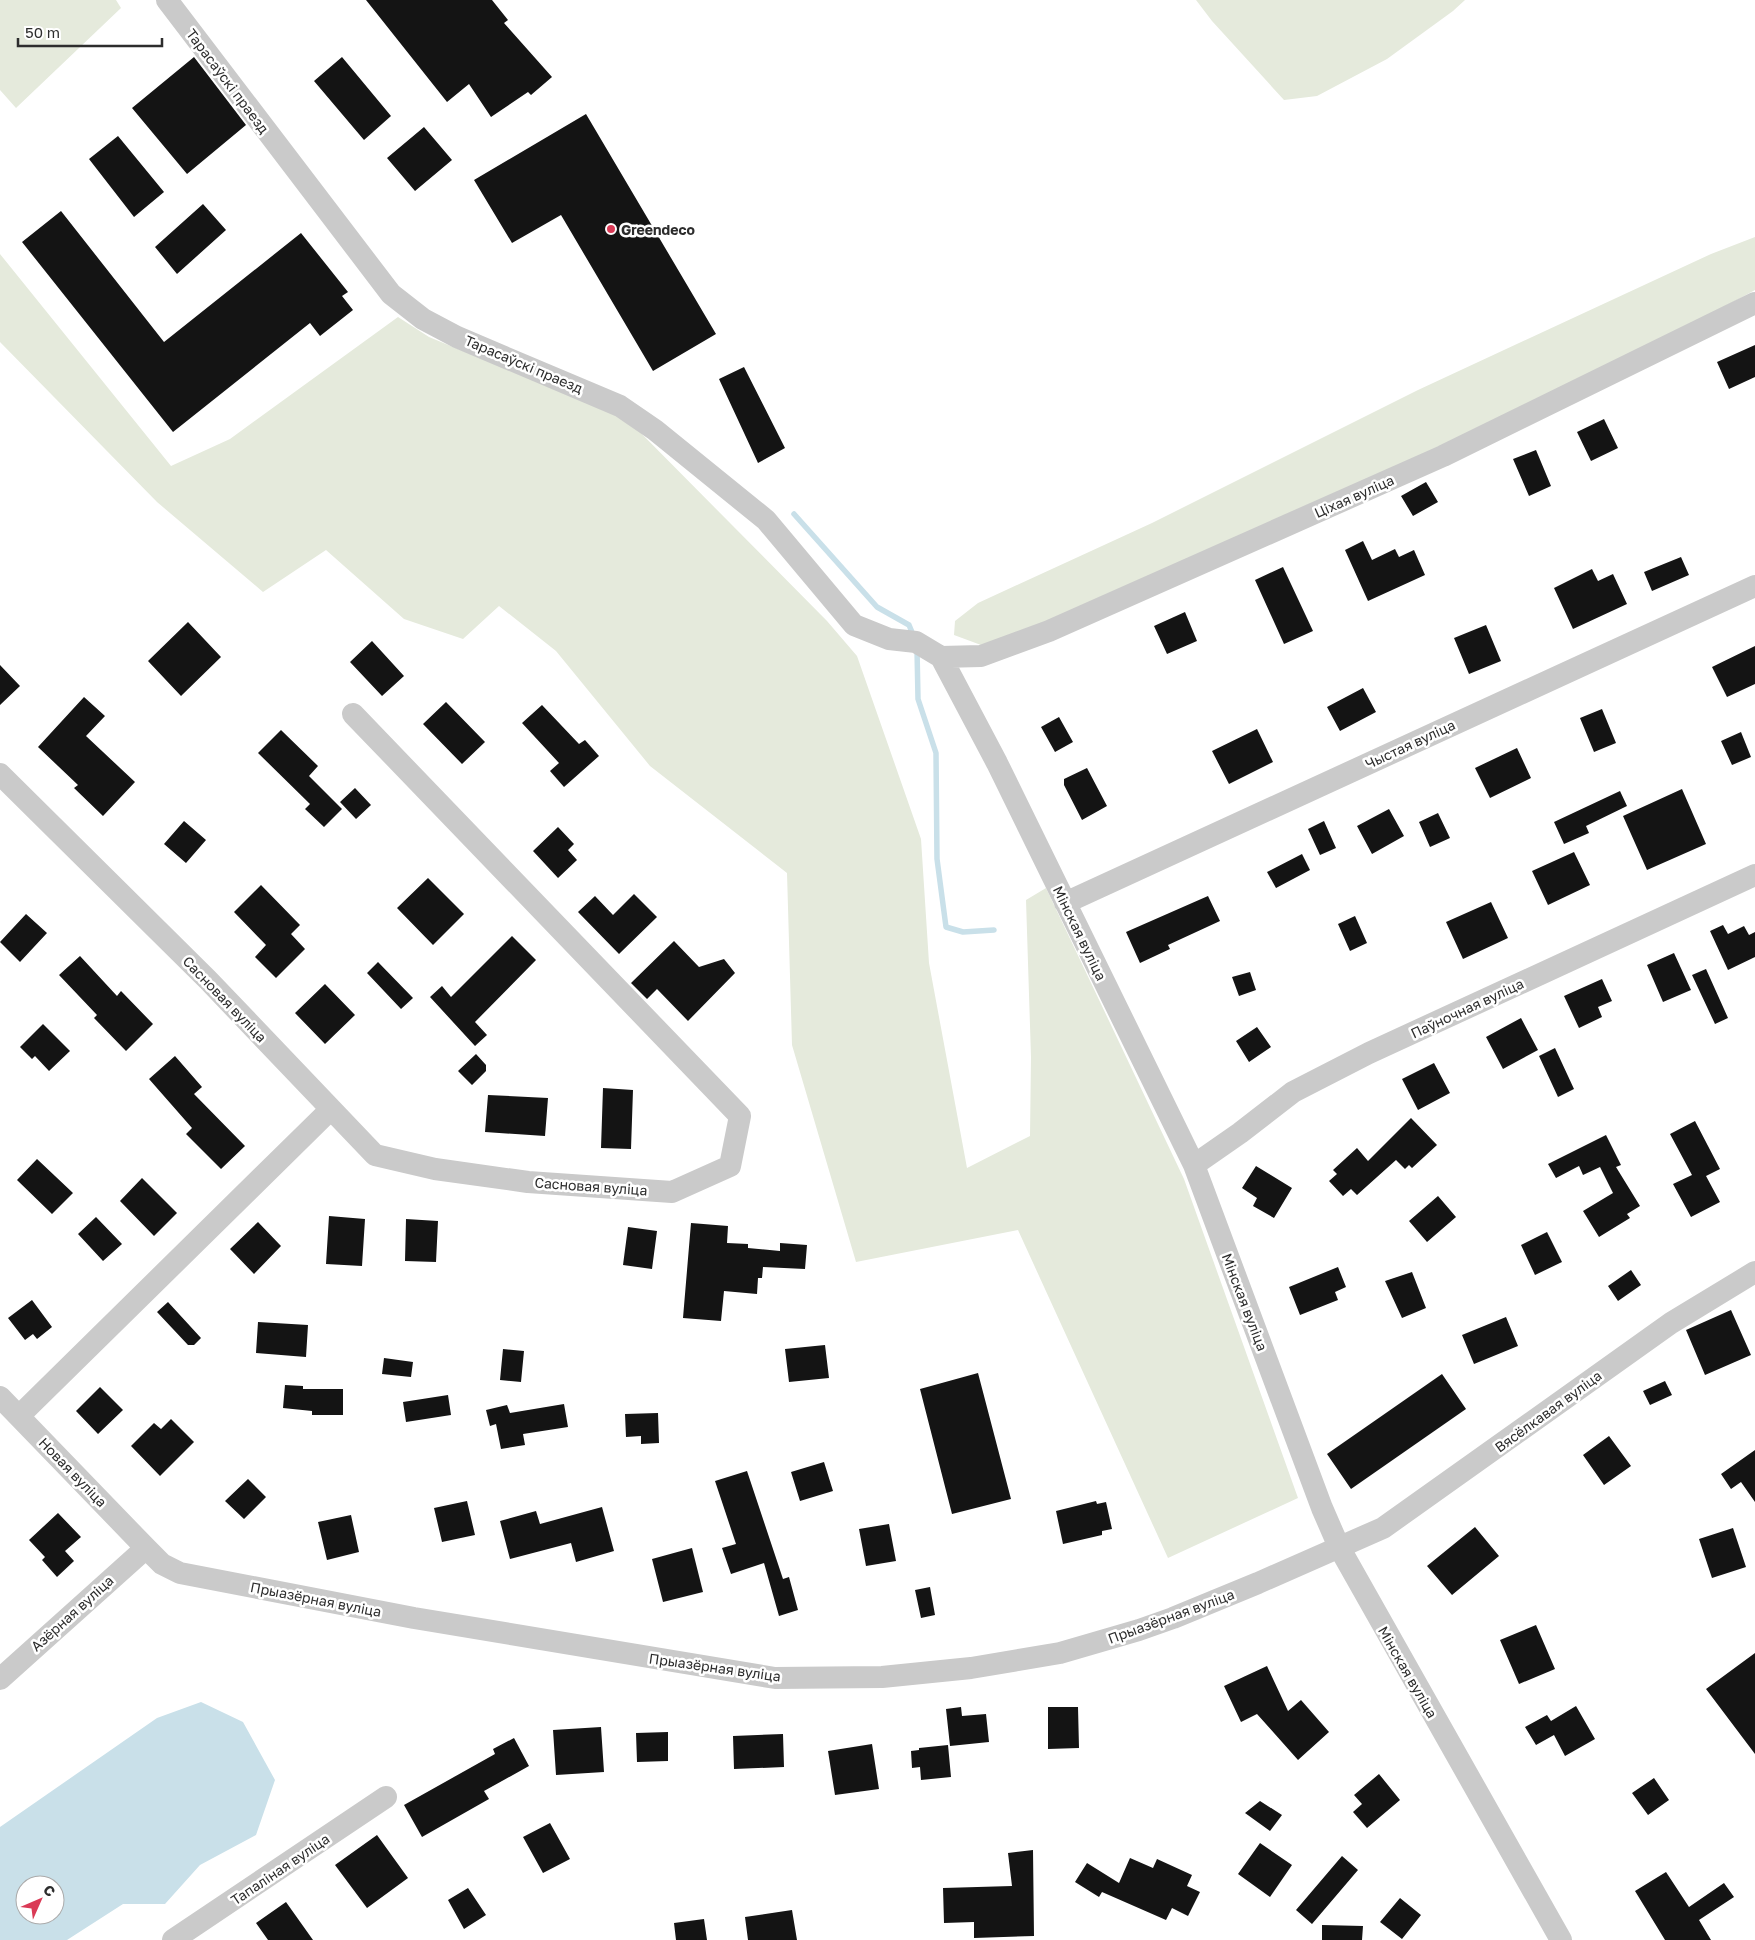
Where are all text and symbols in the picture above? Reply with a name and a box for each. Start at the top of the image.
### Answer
scale bar [18,15,161,47]
text: 50 m [25,23,60,41]
street label: Тарасаўскі праезд [183,25,273,137]
place label: Greendeco [621,221,695,238]
marker: Greendeco [605,223,617,235]
street label: Тарасаўскі праезд [462,331,586,397]
street label: Ціхая вуліца [1312,471,1396,521]
street label: Чыстая вуліца [1362,716,1458,772]
street label: Мінская вуліца [1050,883,1110,983]
street label: Сасновая вуліца [180,952,270,1046]
street label: Паўночная вуліца [1408,974,1526,1042]
street label: Сасновая вуліца [534,1174,648,1198]
street label: Мінская вуліца [1219,1251,1271,1353]
street label: Вясёлкавая вуліца [1491,1367,1605,1455]
street label: Новая вуліца [36,1434,110,1510]
street label: Азёрная вуліца [27,1572,117,1654]
street label: Прыазёрная вуліца [249,1578,383,1620]
street label: Прыазёрная вуліца [1106,1585,1236,1647]
street label: Мінская вуліца [1375,1623,1441,1721]
street label: Прыазёрная вуліца [648,1649,782,1685]
street label: Тапаліная вуліца [227,1830,333,1908]
north arrow [15,1875,65,1925]
text: С [40,1881,59,1900]

